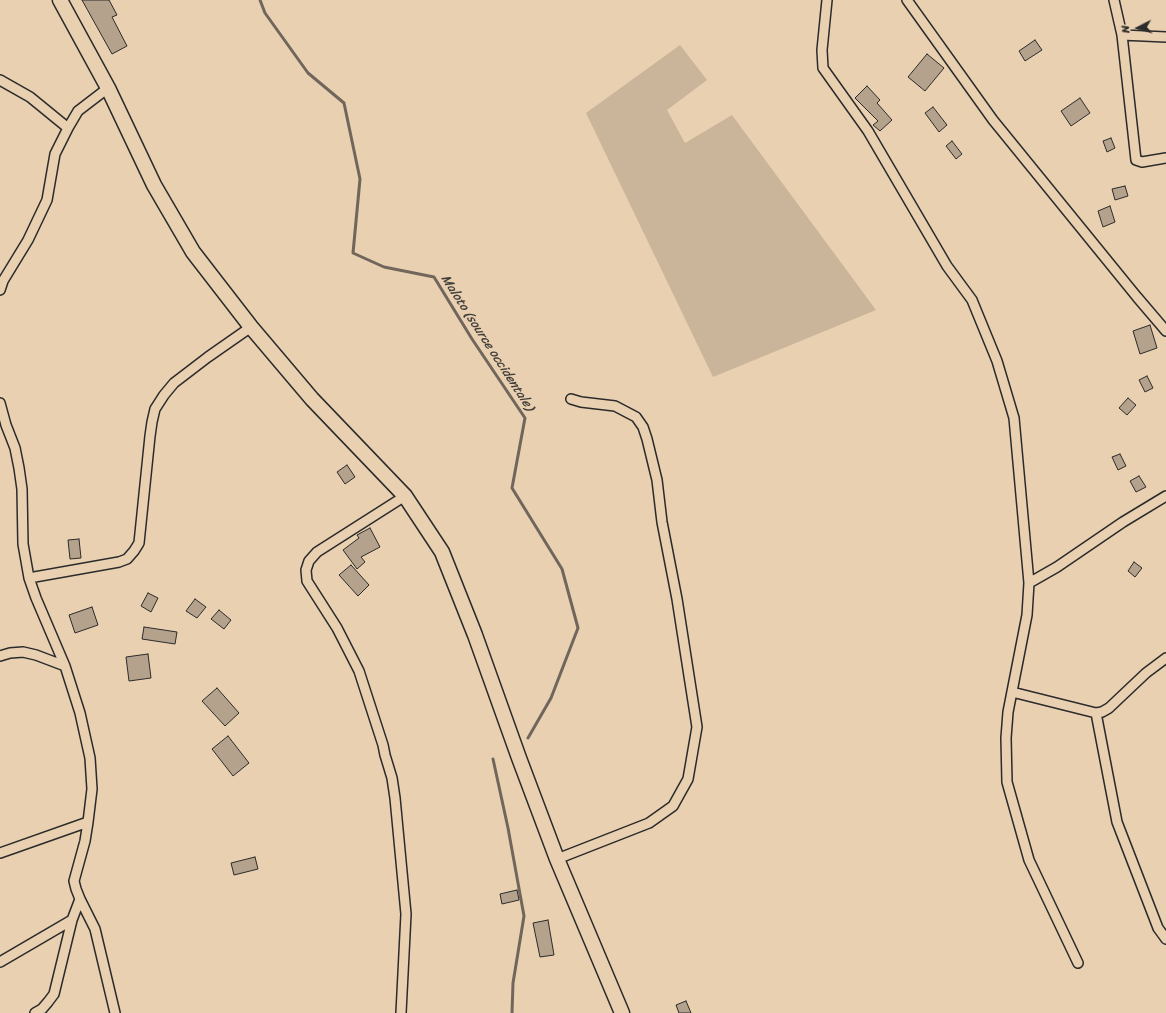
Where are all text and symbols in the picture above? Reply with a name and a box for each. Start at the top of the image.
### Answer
north arrow [1118,8,1158,48]
text: N [1116,25,1135,34]
water label: Maloto (source occidentale) [437,272,537,414]

